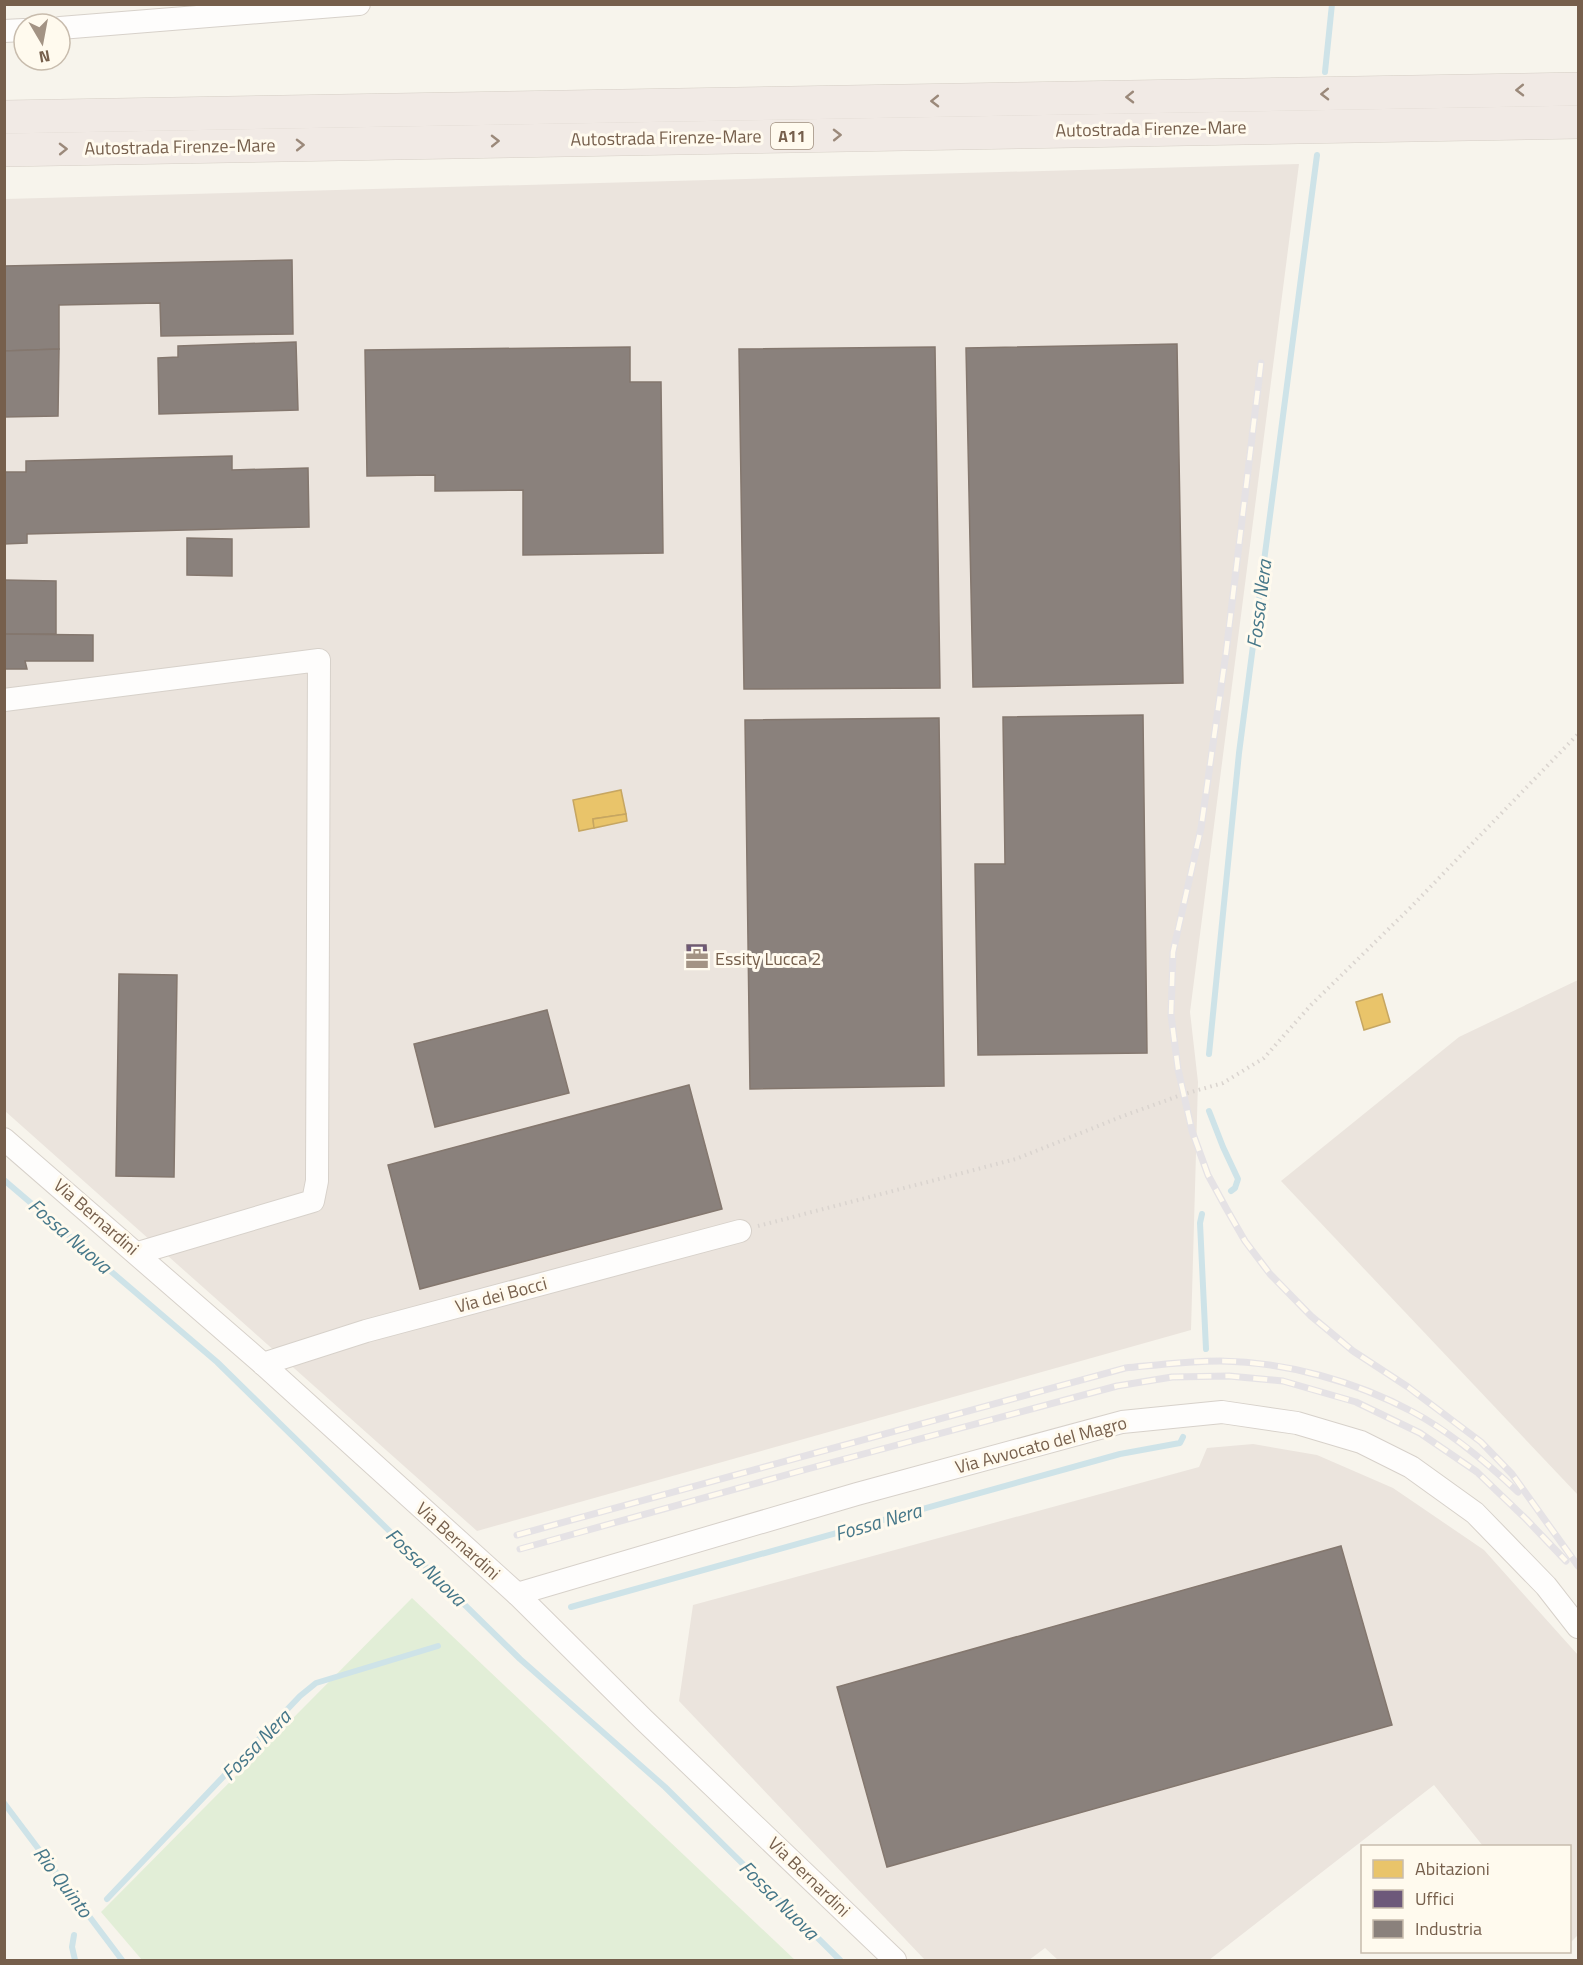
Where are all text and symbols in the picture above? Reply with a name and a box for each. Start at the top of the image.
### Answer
north arrow [12,12,72,72]
text: N [37,44,52,70]
one-way arrow [1516,84,1525,96]
one-way arrow [1321,88,1330,100]
one-way arrow [1126,91,1135,103]
one-way arrow [931,94,940,107]
street label: Autostrada Firenze-Mare [1055,113,1247,144]
street label: Autostrada Firenze-Mare [570,122,762,153]
road number: A11 [771,123,813,149]
one-way arrow [832,129,841,141]
street label: Autostrada Firenze-Mare [84,131,276,162]
one-way arrow [490,135,499,147]
one-way arrow [295,138,304,151]
one-way arrow [58,143,67,155]
water label: Fossa Nera [1238,557,1279,650]
place label: Essity Lucca 2 [715,945,821,972]
office icon: Essity Lucca 2 [684,946,710,972]
street label: Via Bernardini [48,1172,145,1261]
water label: Fossa Nuova [22,1191,120,1281]
street label: Via dei Bocci [452,1269,550,1320]
street label: Via Avvocato del Magro [952,1409,1130,1480]
water label: Fossa Nera [831,1494,926,1549]
street label: Via Bernardini [410,1495,507,1586]
water label: Fossa Nuova [379,1520,474,1614]
water label: Fossa Nera [214,1701,298,1787]
street label: Via Bernardini [762,1830,857,1923]
water label: Rio Quinto [26,1839,101,1925]
legend [1361,1845,1571,1953]
water label: Fossa Nuova [732,1853,827,1947]
text: Abitazioni [1415,1855,1490,1882]
text: Uffici [1415,1885,1454,1912]
text: Industria [1415,1915,1482,1942]

